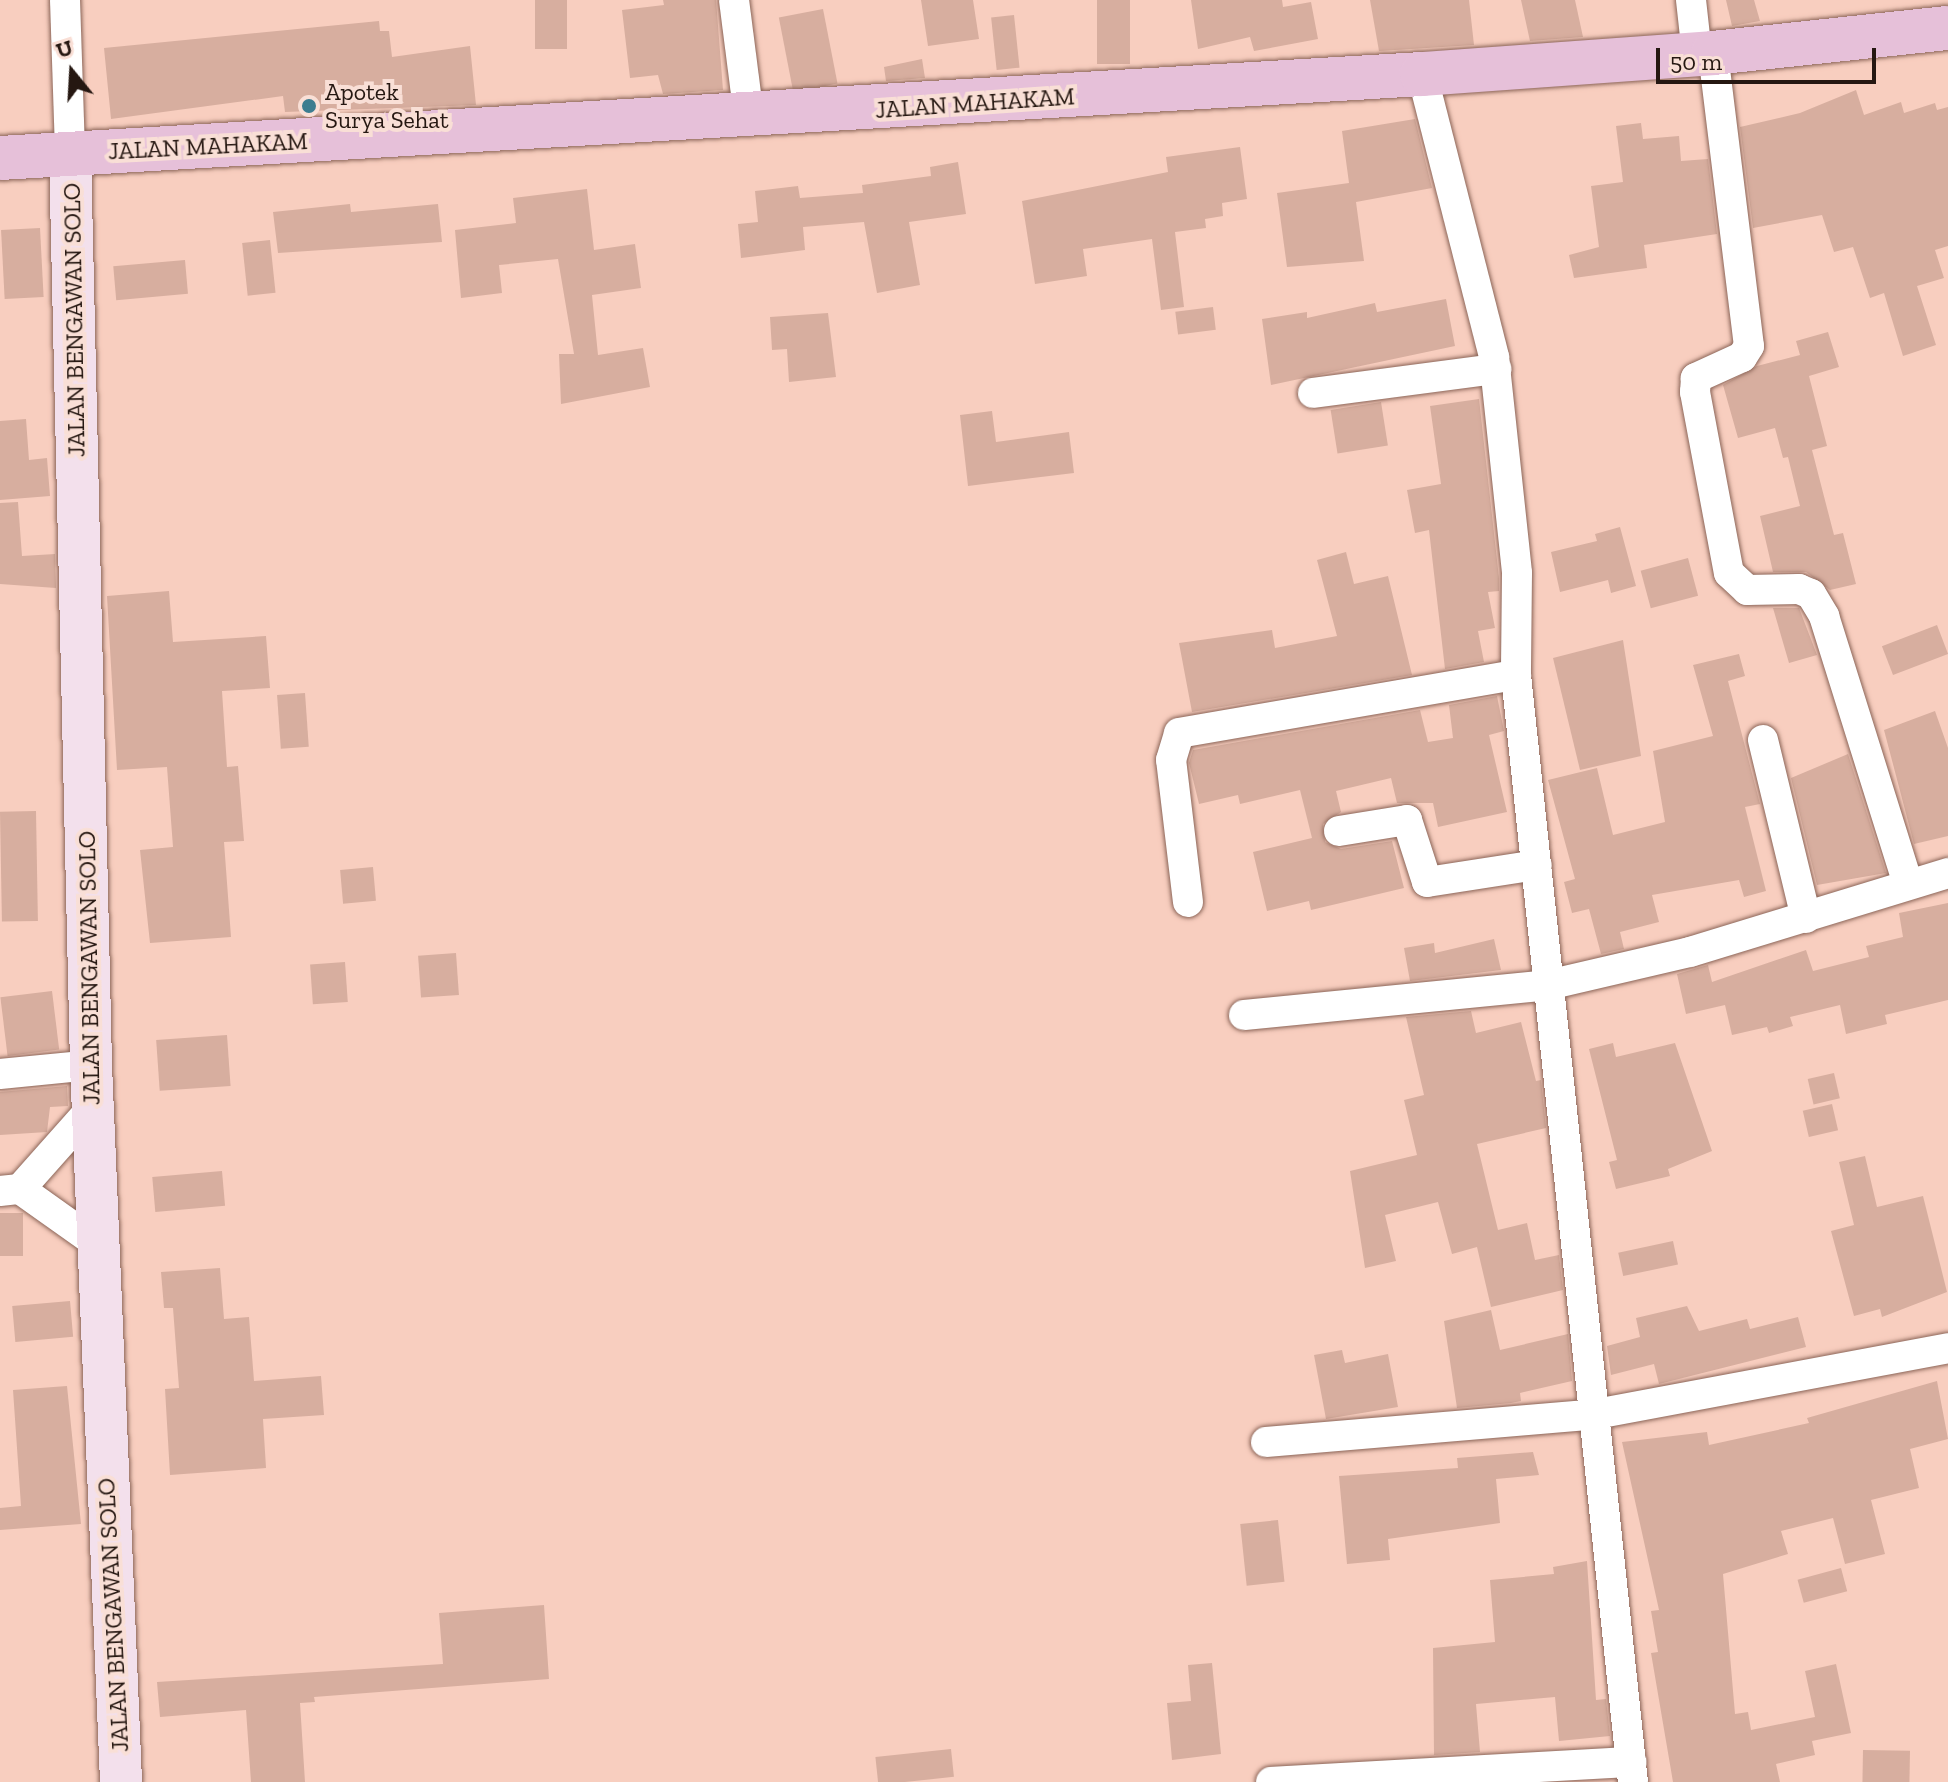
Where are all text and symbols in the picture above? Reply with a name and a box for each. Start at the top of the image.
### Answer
north arrow [32,32,112,112]
scale bar [1660,32,1880,82]
text: U [53,33,76,64]
text: 50 m [1670,47,1722,76]
place label: Apotek Surya Sehat [325,78,449,134]
street label: JALAN MAHAKAM [874,82,1076,124]
marker: Apotek Surya Sehat [300,97,318,115]
street label: JALAN MAHAKAM [107,126,309,166]
street label: JALAN BENGAWAN SOLO [57,183,91,457]
street label: JALAN BENGAWAN SOLO [72,831,106,1105]
street label: JALAN BENGAWAN SOLO [91,1477,135,1753]

